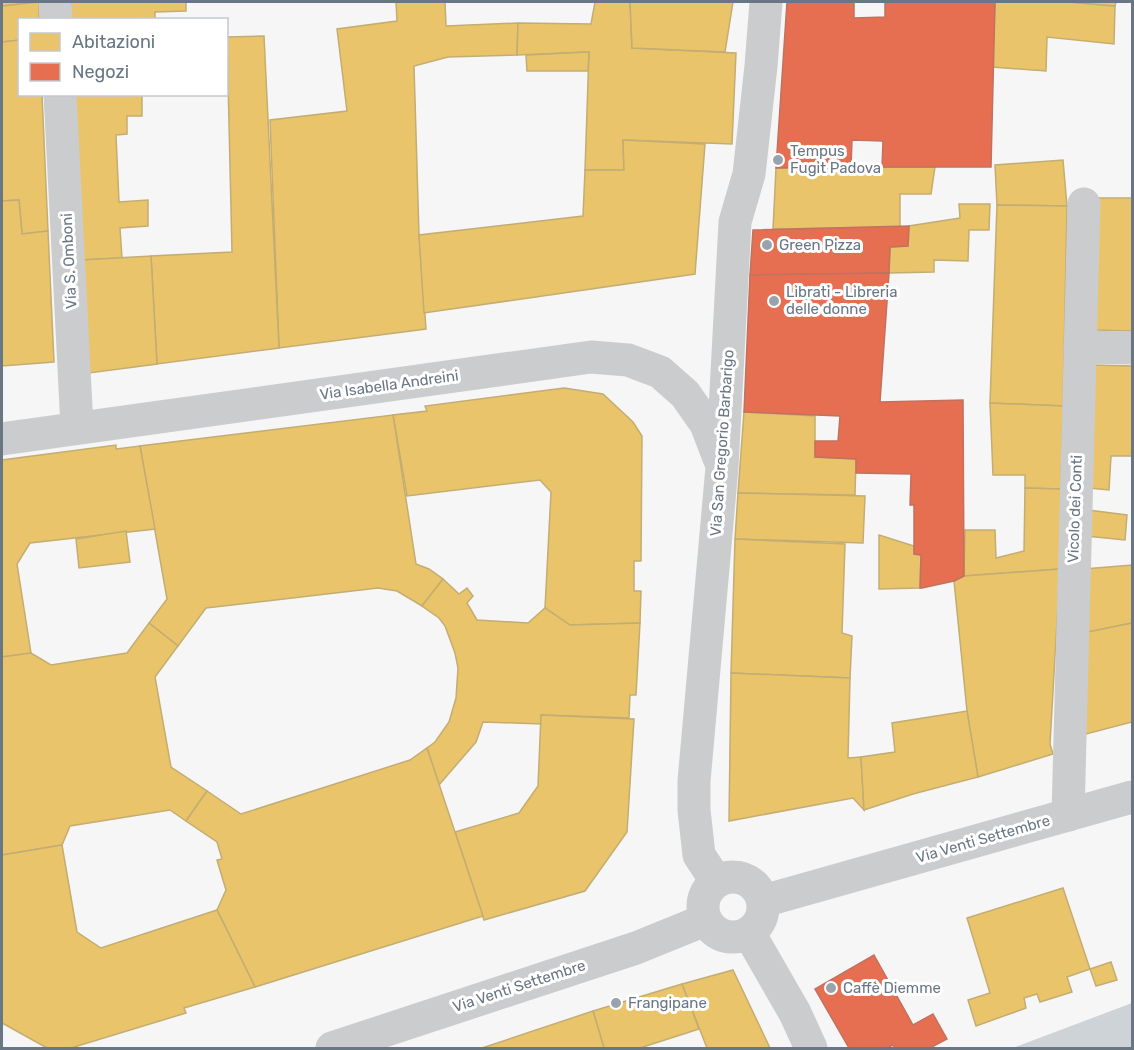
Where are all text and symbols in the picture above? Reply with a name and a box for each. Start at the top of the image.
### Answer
legend [18,18,228,96]
text: Abitazioni [72,31,155,53]
text: Negozi [72,61,129,83]
place label: Tempus Fugit Padova [790,142,881,177]
marker: Tempus Fugit Padova [771,153,785,167]
street label: Via S. Omboni [58,213,80,309]
place label: Green Pizza [779,236,861,254]
marker: Green Pizza [760,238,774,252]
place label: Librati - Libreria delle donne [786,283,897,318]
marker: Librati - Libreria delle donne [767,294,781,308]
street label: Via San Gregorio Barbarigo [706,349,738,537]
street label: Via Isabella Andreini [318,366,460,404]
street label: Vicolo dei Conti [1064,455,1086,563]
street label: Via Venti Settembre [914,811,1052,867]
street label: Via Venti Settembre [450,956,588,1016]
place label: Caffè Diemme [843,979,941,997]
marker: Caffè Diemme [824,981,838,995]
place label: Frangipane [628,994,707,1012]
marker: Frangipane [609,996,623,1010]

